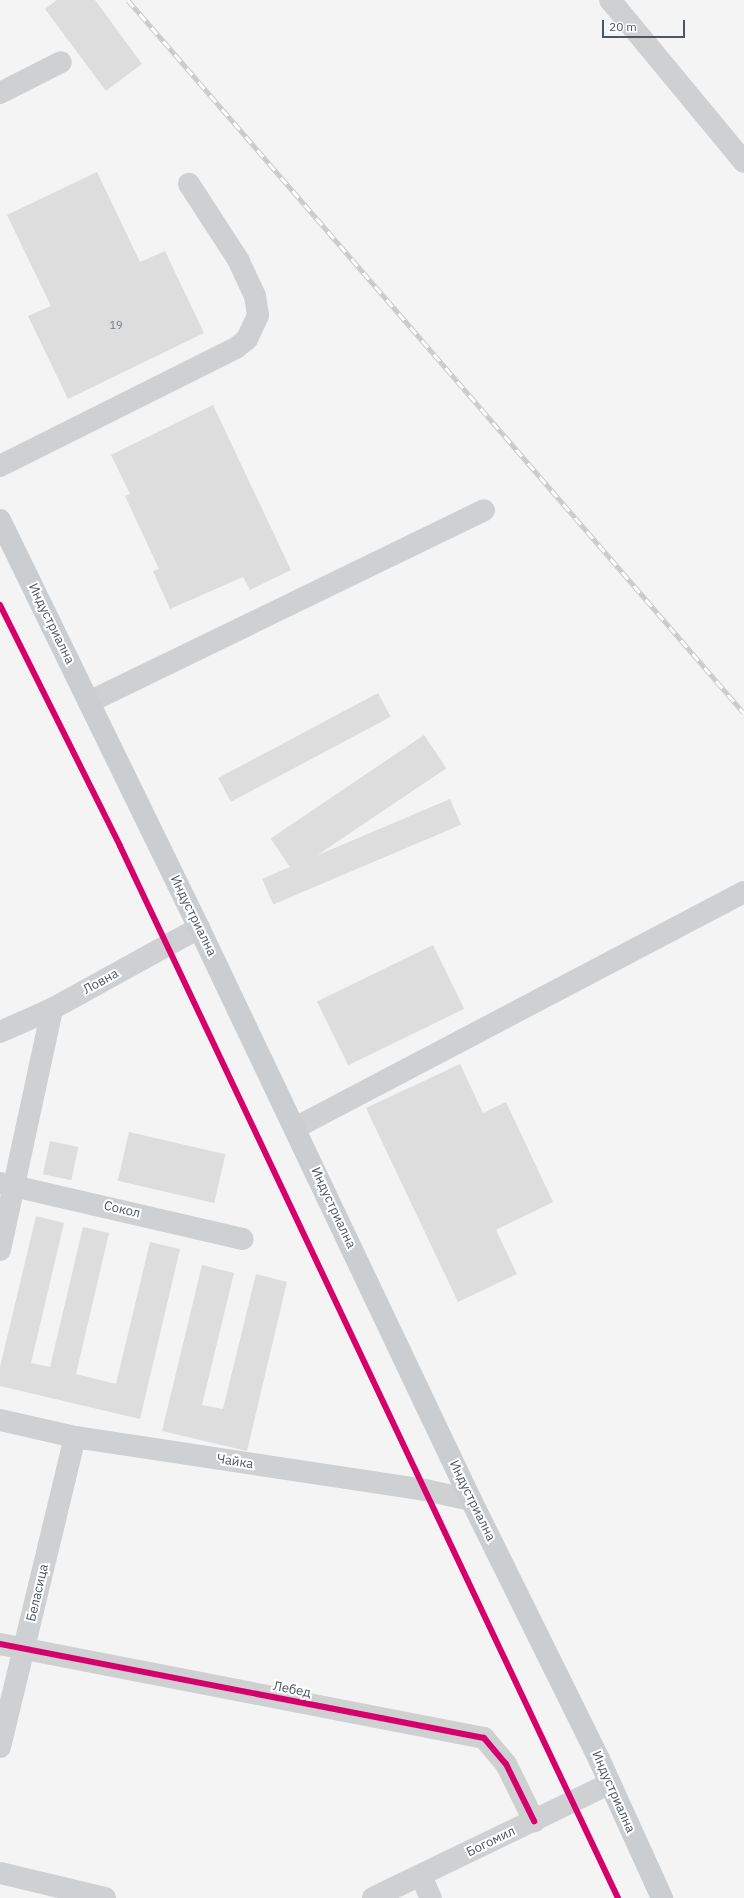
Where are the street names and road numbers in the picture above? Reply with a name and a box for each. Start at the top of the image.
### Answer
street label: Индустриална [25,581,77,667]
street label: Индустриална [167,873,219,959]
street label: Ловна [81,966,121,998]
street label: Индустриална [307,1165,359,1251]
street label: Сокол [102,1198,142,1222]
street label: Чайка [216,1451,254,1473]
street label: Индустриална [446,1458,498,1544]
street label: Беласица [24,1563,52,1623]
street label: Лебед [272,1679,312,1701]
street label: Индустриална [588,1749,638,1835]
street label: Богомил [464,1824,518,1860]

